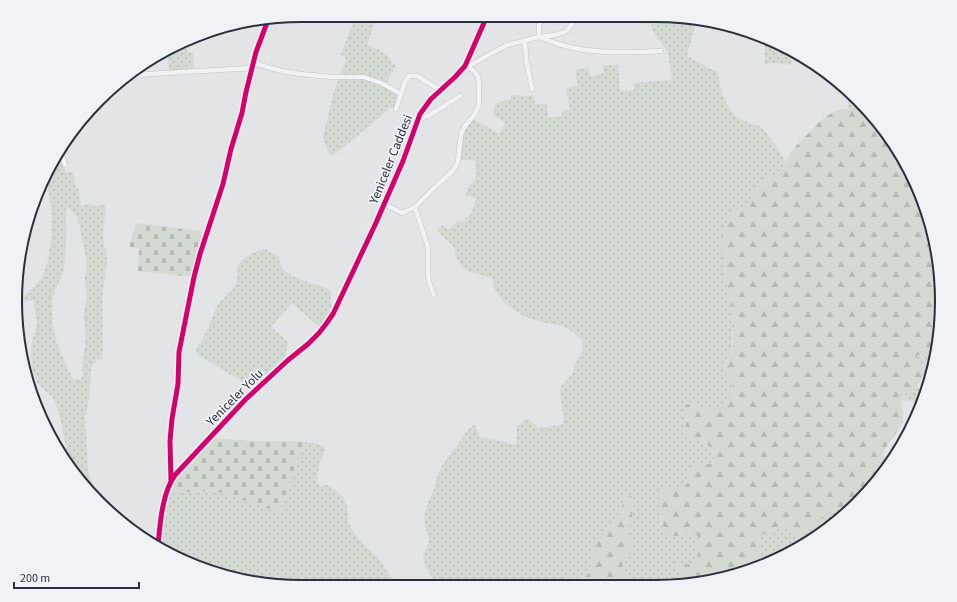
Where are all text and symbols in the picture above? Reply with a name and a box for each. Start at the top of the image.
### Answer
street label: Yeniceler Caddesi [364,112,417,208]
street label: Yeniceler Yolu [201,365,267,431]
scale bar [14,564,139,590]
text: 200 m [20,570,50,587]

